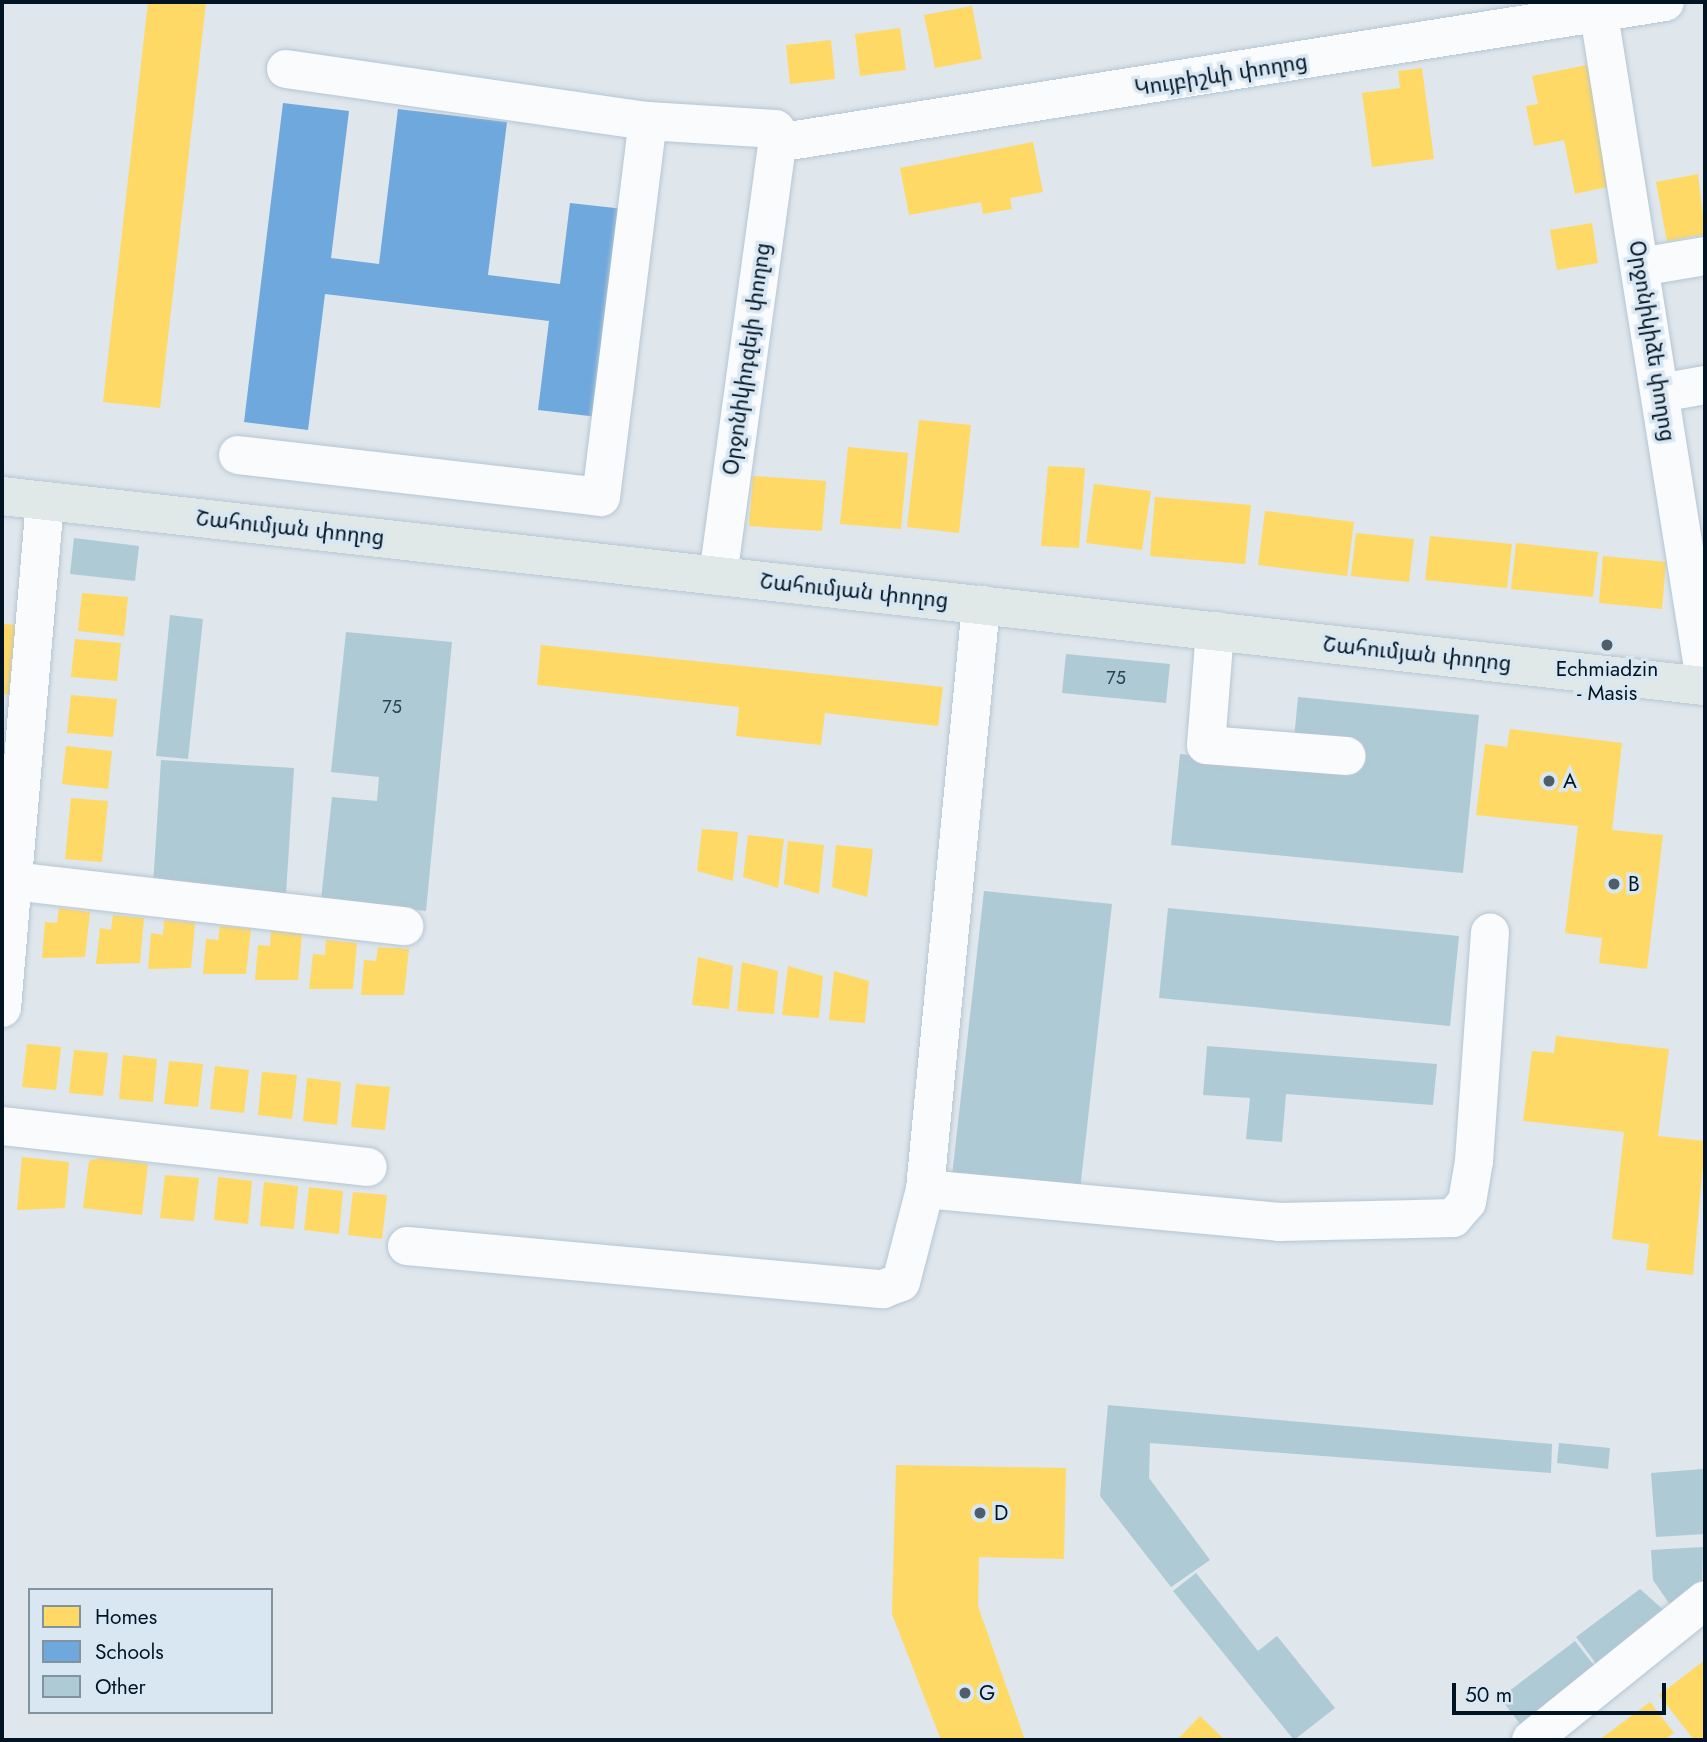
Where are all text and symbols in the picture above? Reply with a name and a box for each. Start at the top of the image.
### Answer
street label: Կույբիշևի փողոց [1133,49,1309,101]
street label: Օրջոնիկիձե փողոց [1624,239,1680,443]
street label: Օրջոնիկիդզեյի փողոց [718,241,776,477]
street label: Շահումյան փողոց [194,506,386,550]
street label: Շահումյան փողոց [758,569,950,613]
street label: Շահումյան փողոց [1321,632,1513,676]
marker: Echmiadzin - Masis [1599,637,1615,653]
place label: Echmiadzin - Masis [1556,656,1658,706]
house number: 75 [1106,667,1126,689]
house number: 75 [382,696,402,718]
place label: A [1563,768,1577,794]
marker: A [1541,773,1557,789]
place label: B [1628,871,1640,897]
marker: B [1606,876,1622,892]
place label: D [994,1500,1008,1526]
marker: D [972,1505,988,1521]
legend [28,1588,273,1714]
text: Homes [95,1602,157,1632]
text: Schools [95,1637,164,1667]
scale bar [1455,1668,1668,1712]
text: Other [95,1672,146,1702]
place label: G [979,1680,995,1706]
text: 50 m [1465,1680,1512,1710]
marker: G [957,1685,973,1701]

